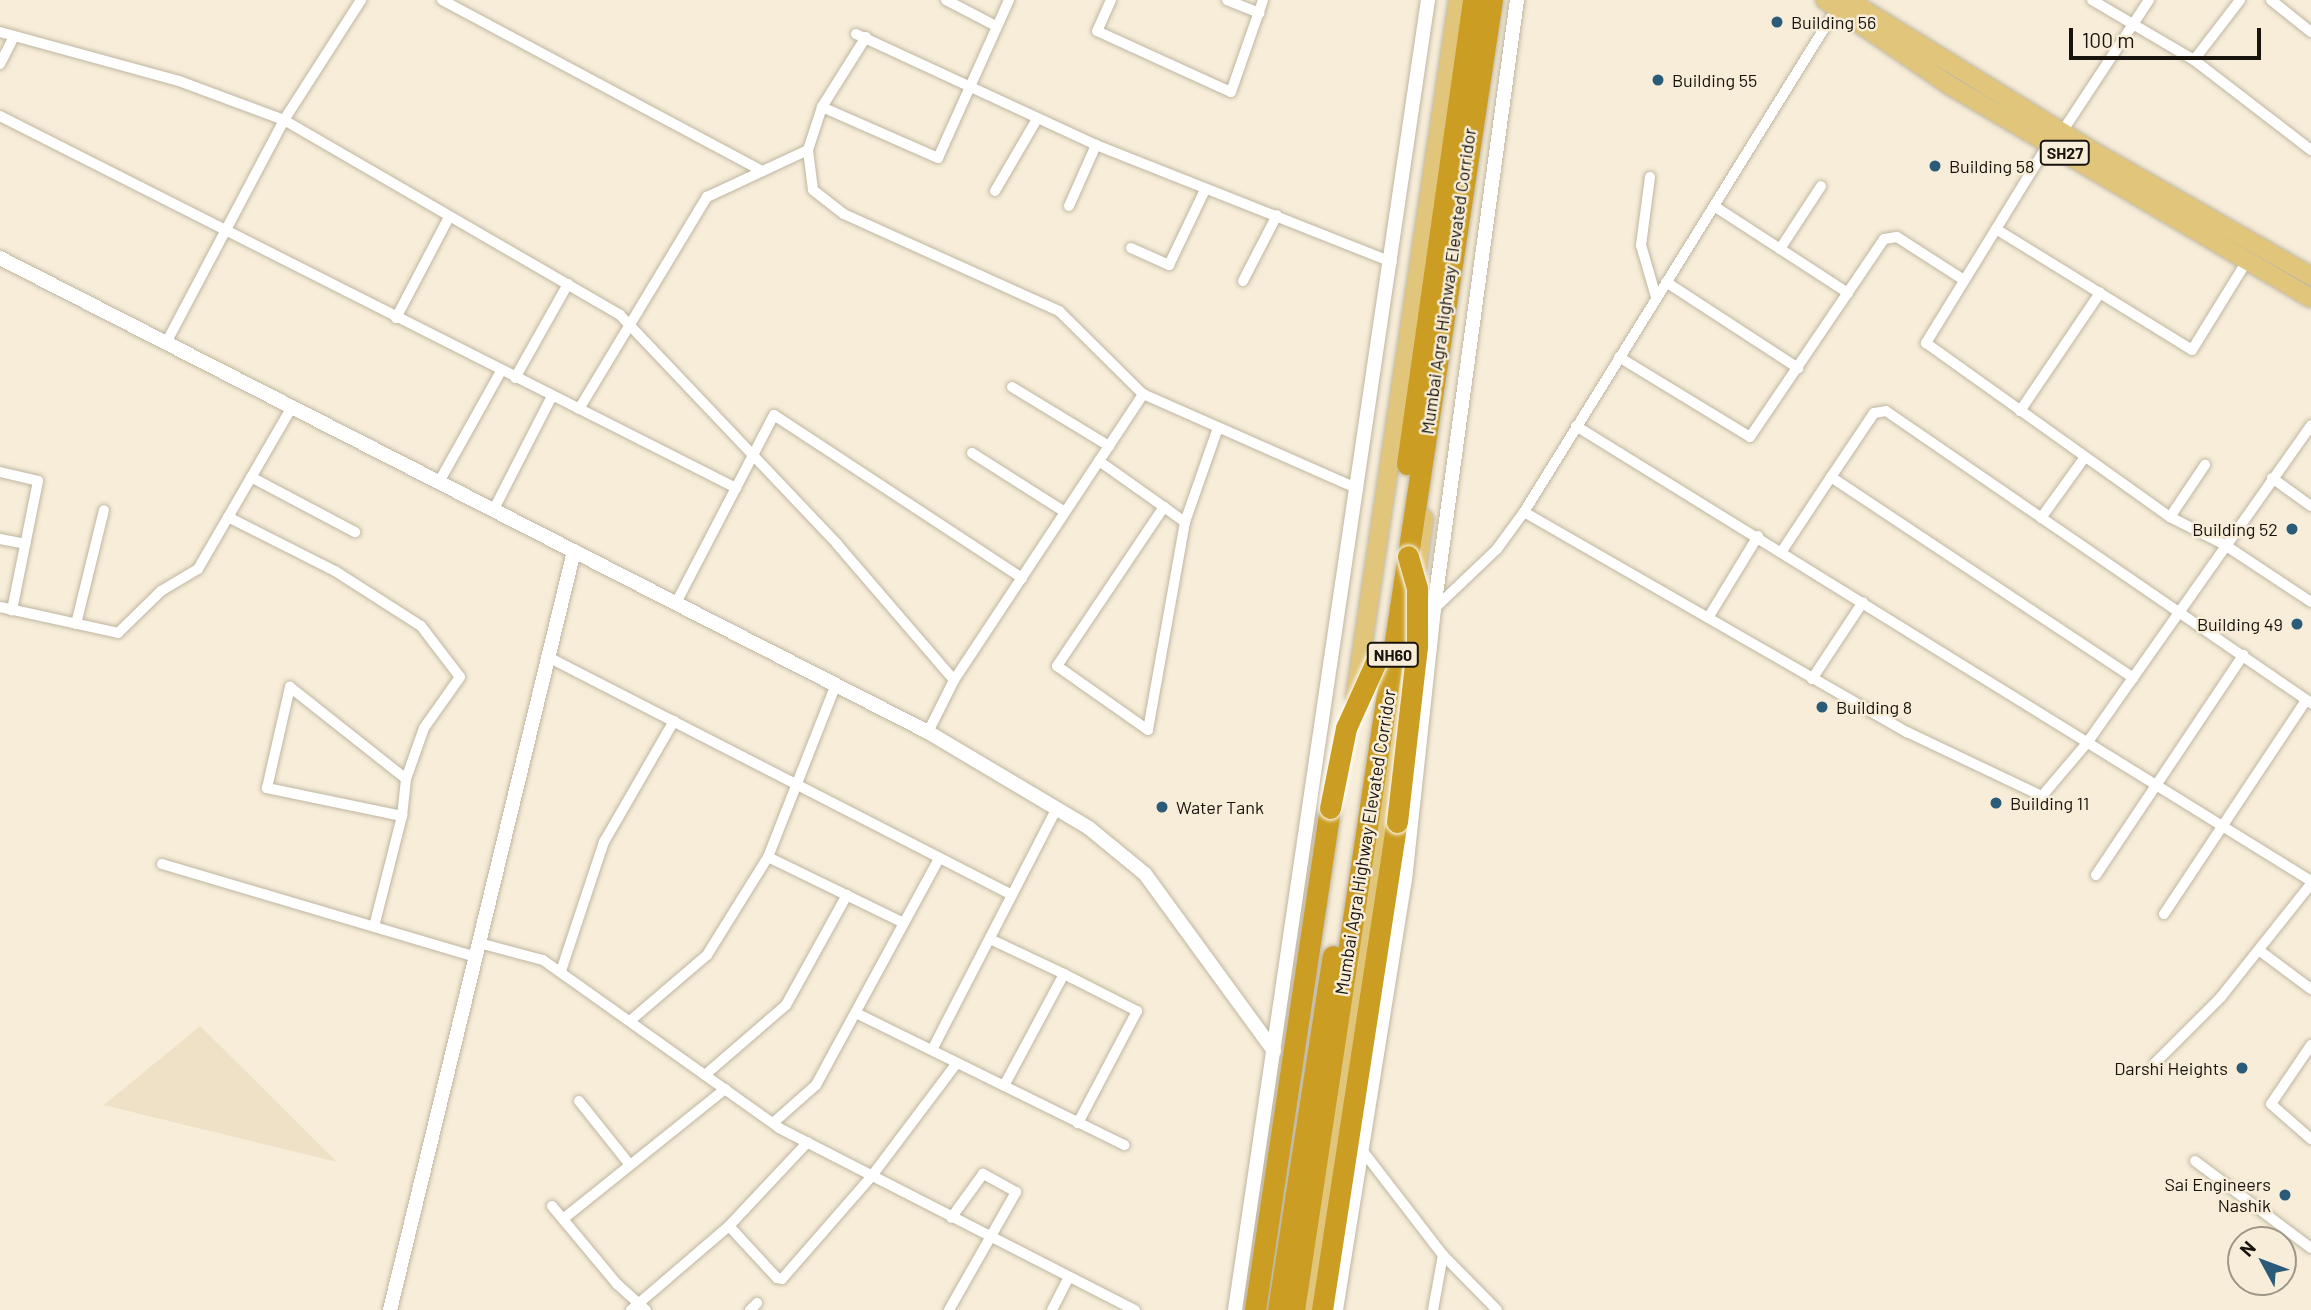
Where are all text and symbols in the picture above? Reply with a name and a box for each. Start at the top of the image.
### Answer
place label: Building 56 [1791,11,1876,33]
marker: Building 56 [1769,14,1785,30]
scale bar [2073,14,2266,58]
text: 100 m [2082,27,2135,52]
place label: Building 55 [1672,69,1757,91]
marker: Building 55 [1650,72,1666,88]
street label: Mumbai Agra Highway Elevated Corridor [1416,126,1480,436]
road number: SH27 [2039,140,2091,166]
place label: Building 58 [1949,155,2034,177]
marker: Building 58 [1927,158,1943,174]
place label: Building 52 [2192,518,2278,540]
marker: Building 52 [2284,521,2300,537]
place label: Building 49 [2197,613,2283,635]
marker: Building 49 [2289,616,2305,632]
road number: NH60 [1367,642,1419,668]
street label: Mumbai Agra Highway Elevated Corridor [1330,688,1400,996]
place label: Building 8 [1836,696,1912,718]
marker: Building 8 [1814,699,1830,715]
place label: Building 11 [2010,792,2089,814]
marker: Building 11 [1988,795,2004,811]
place label: Water Tank [1176,796,1264,818]
marker: Water Tank [1154,799,1170,815]
place label: Darshi Heights [2114,1057,2228,1079]
marker: Darshi Heights [2234,1060,2250,1076]
place label: Sai Engineers Nashik [2164,1174,2271,1216]
marker: Sai Engineers Nashik [2277,1187,2293,1203]
north arrow [2227,1226,2297,1296]
text: N [2234,1236,2260,1261]

